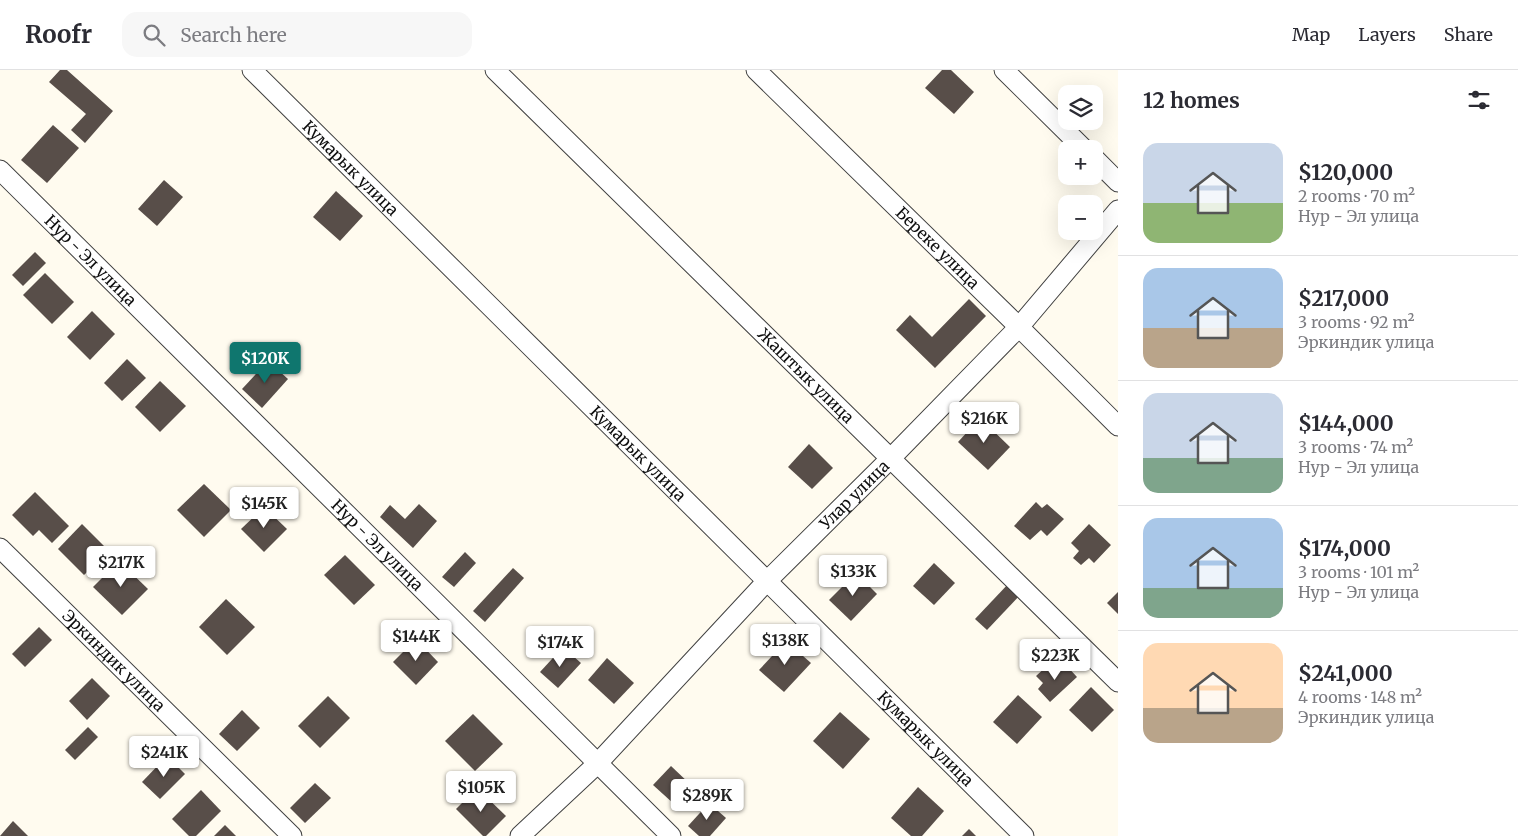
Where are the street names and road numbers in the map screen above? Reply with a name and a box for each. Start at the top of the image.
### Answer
street label: Кумарык улица [299,116,403,220]
street label: Береке улица [892,202,984,293]
street label: Нур - Эл улица [41,210,141,310]
street label: Жаштык улица [754,324,859,428]
street label: Кумарык улица [586,401,691,505]
street label: Улар улица [815,456,893,534]
street label: Нур - Эл улица [328,495,428,595]
street label: Эркиндик улица [58,605,170,716]
street label: Кумарык улица [874,687,978,791]

